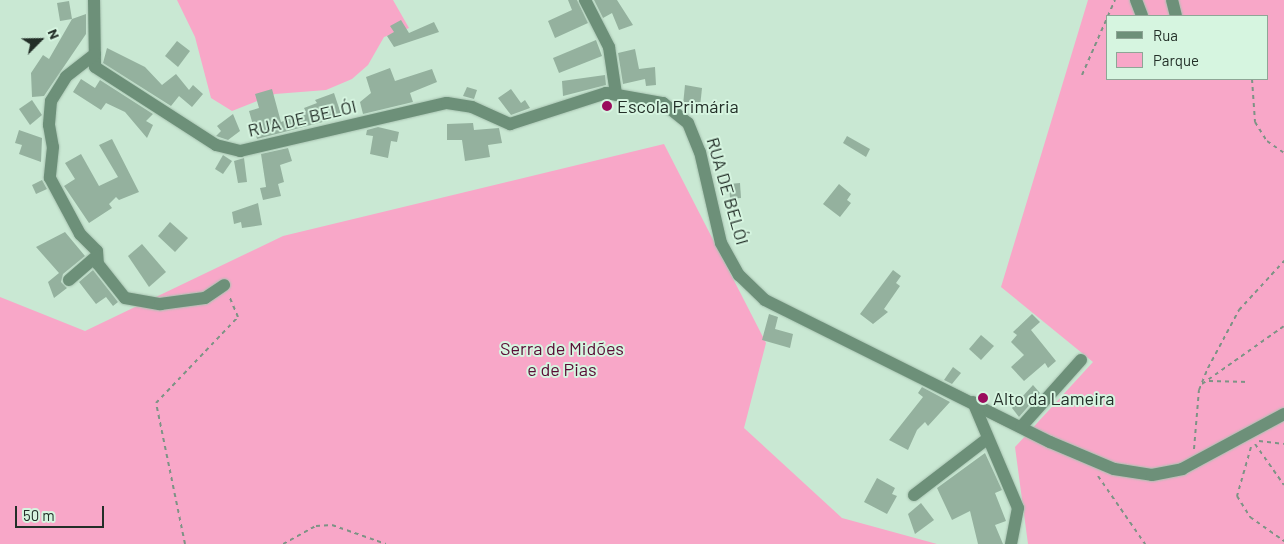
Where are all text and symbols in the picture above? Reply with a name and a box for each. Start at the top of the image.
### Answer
north arrow [15,15,65,65]
legend [1106,15,1269,80]
text: N [45,26,64,42]
text: Rua [1153,26,1178,44]
text: Parque [1153,51,1199,69]
street label: RUA DE BELÓI [246,95,358,141]
place label: Escola Primária [617,95,739,117]
marker: Escola Primária [601,100,613,112]
street label: RUA DE BELÓI [702,135,754,247]
park label: Serra de Midões e de Pias [500,338,624,380]
place label: Alto da Lameira [993,387,1114,409]
marker: Alto da Lameira [977,392,989,404]
scale bar [18,496,106,528]
text: 50 m [23,506,55,524]

